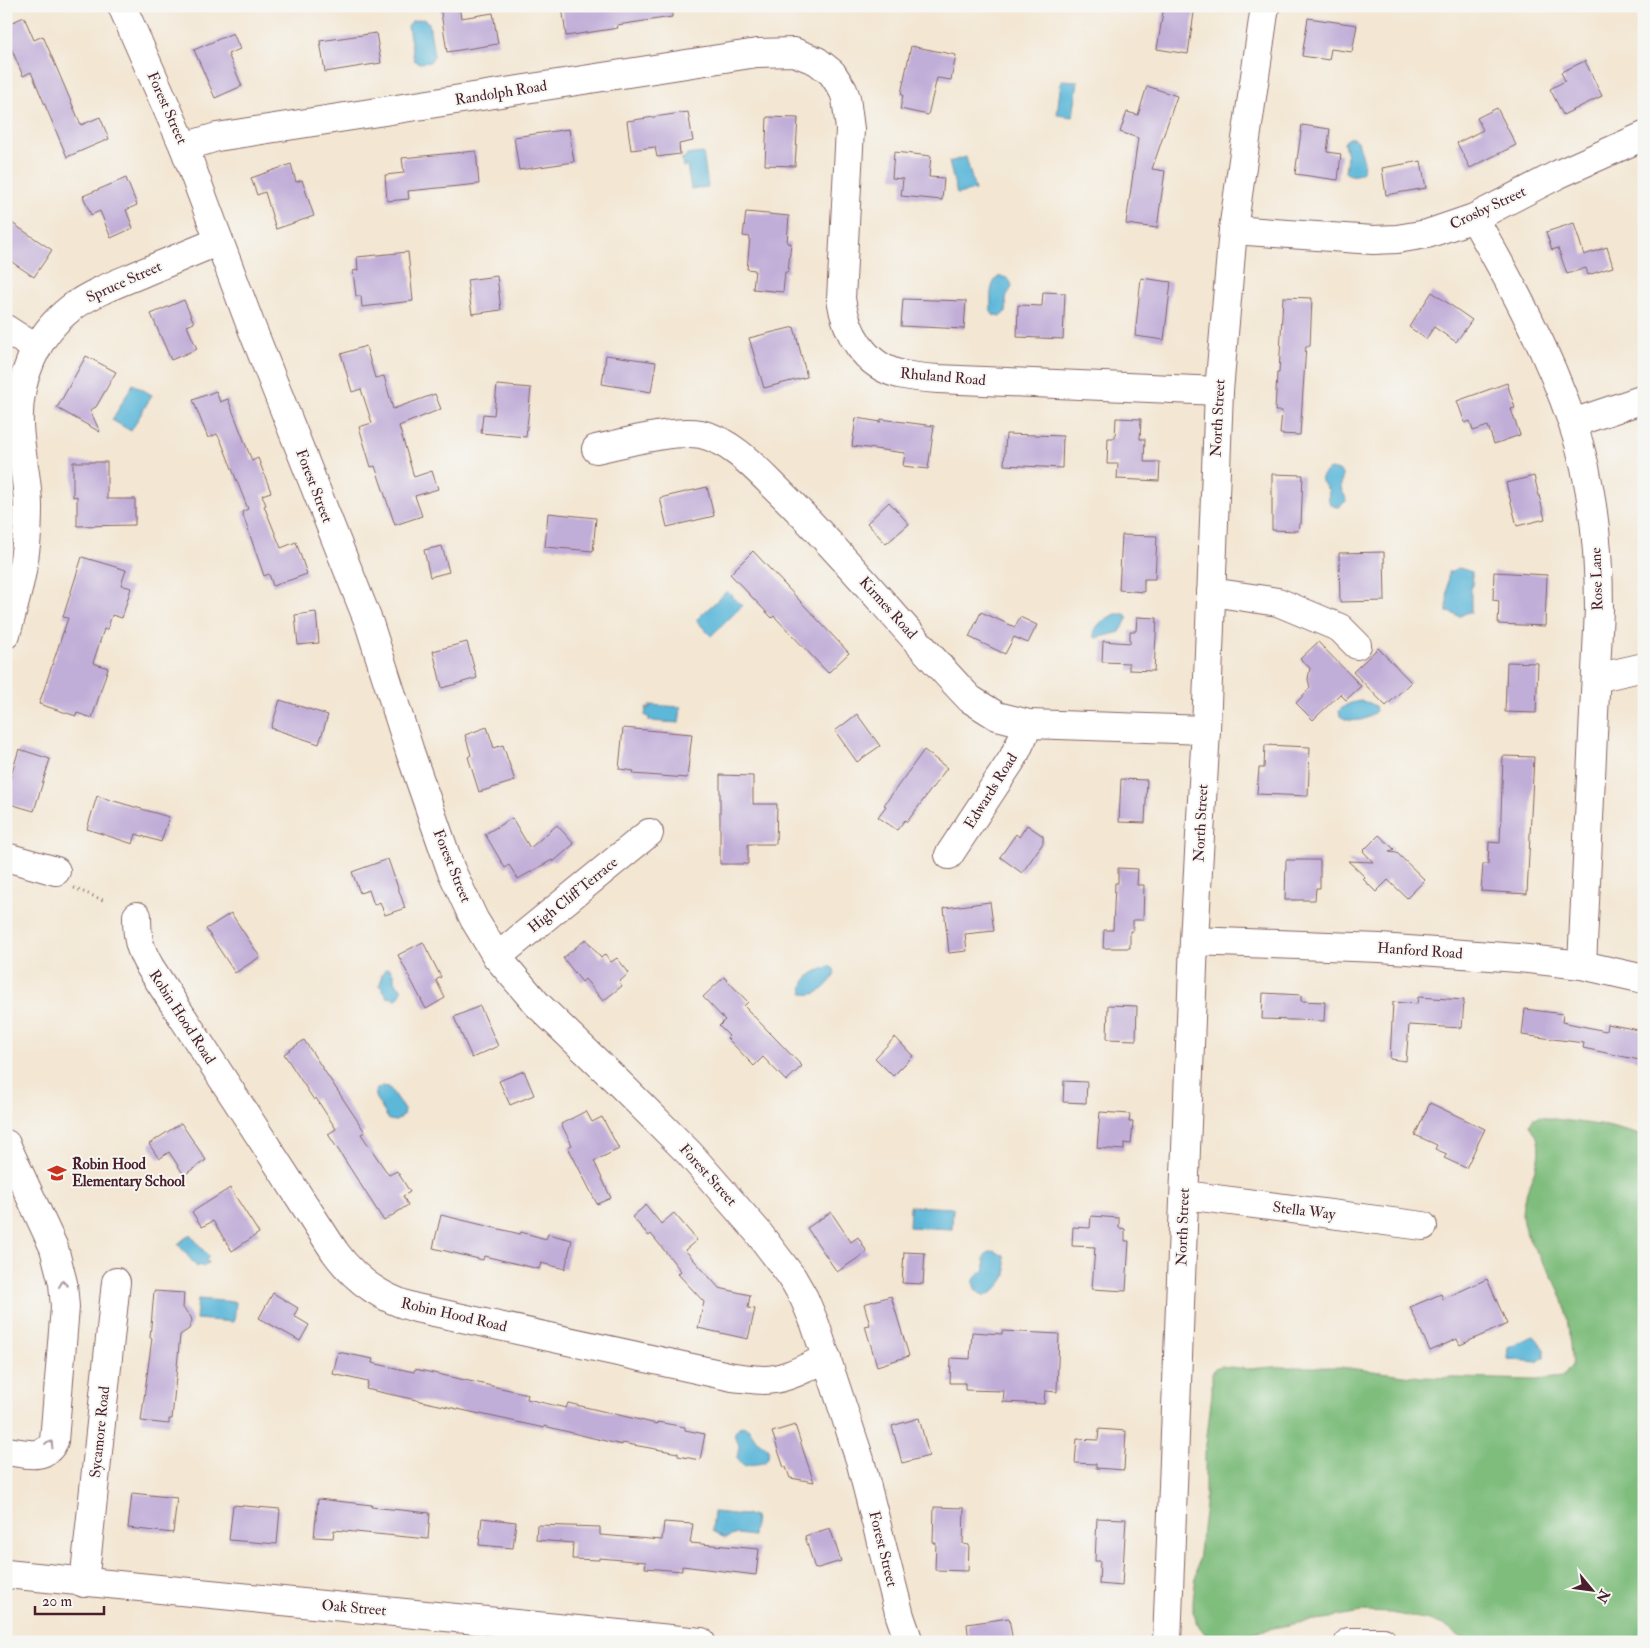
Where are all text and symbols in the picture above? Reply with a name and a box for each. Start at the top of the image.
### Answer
street label: Forest Street [143,69,191,147]
street label: Randolph Road [454,76,549,111]
street label: Crosby Street [1447,182,1529,234]
street label: Spruce Street [83,257,165,308]
street label: Rhuland Road [899,364,987,390]
street label: North Street [1206,378,1230,457]
street label: Forest Street [291,446,337,526]
street label: Rose Lane [1586,547,1608,611]
street label: Kirmes Road [855,573,921,644]
street label: Edwards Road [960,749,1022,833]
street label: North Street [1189,783,1213,862]
street label: Forest Street [429,827,475,906]
street label: High Cliff Terrace [524,853,622,937]
street label: Hanford Road [1377,939,1464,964]
street label: Robin Hood Road [145,966,220,1068]
street label: Forest Street [675,1140,741,1210]
place label: Robin Hood Elementary School [72,1155,185,1192]
school or university icon: Robin Hood Elementary School [46,1162,68,1184]
street label: North Street [1172,1188,1194,1266]
street label: Stella Way [1272,1198,1337,1224]
one-way arrow [58,1280,69,1288]
street label: Robin Hood Road [399,1294,510,1337]
street label: Sycamore Road [86,1385,114,1479]
one-way arrow [43,1441,53,1450]
street label: Forest Street [864,1509,902,1589]
north arrow [1568,1566,1618,1616]
scale bar [35,1583,104,1615]
text: N [1592,1586,1614,1606]
text: 20 m [42,1592,72,1611]
street label: Oak Street [321,1596,387,1620]

